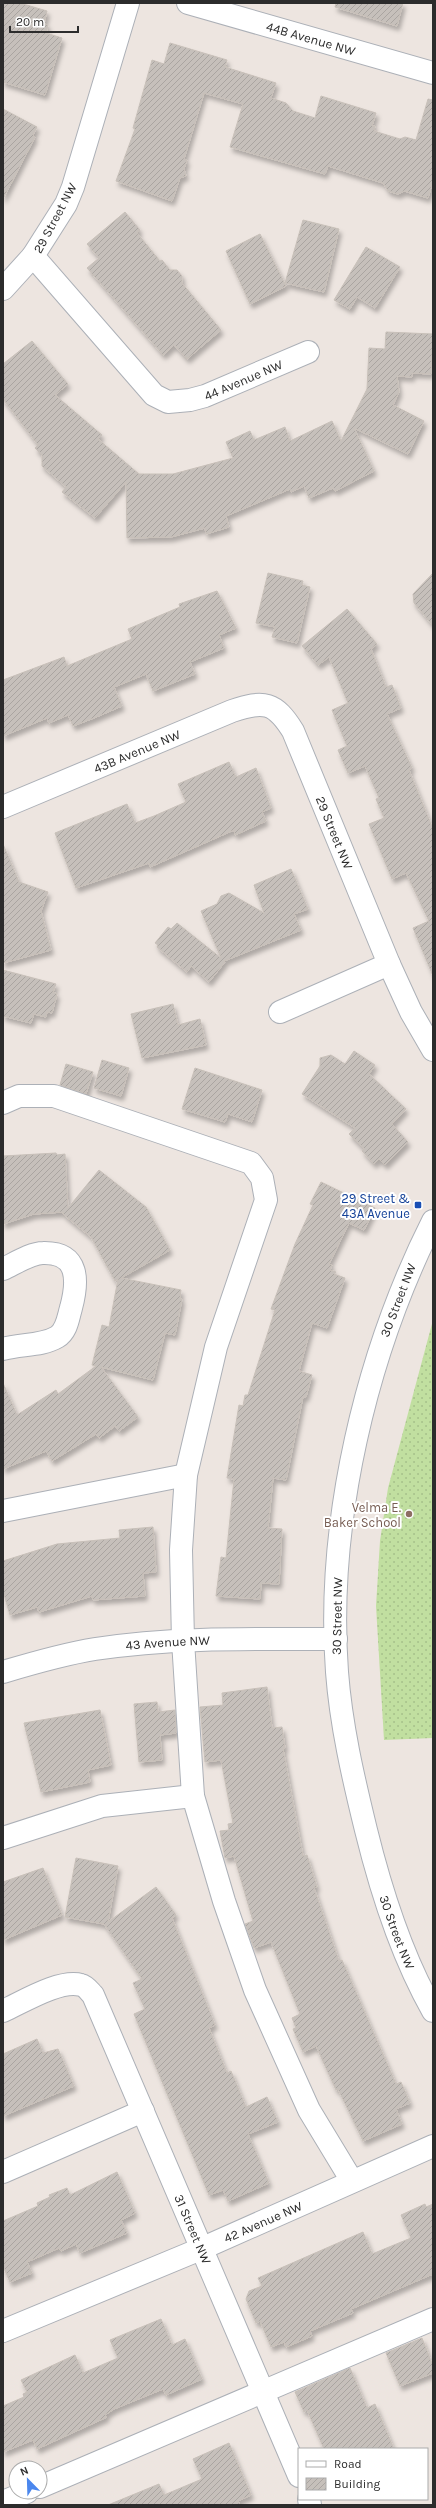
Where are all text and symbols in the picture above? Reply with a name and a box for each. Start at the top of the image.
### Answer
scale bar [10,8,78,34]
text: 20 m [16,15,44,29]
street label: 44B Avenue NW [265,18,358,58]
street label: 29 Street NW [30,180,80,256]
street label: 44 Avenue NW [201,356,285,403]
street label: 43B Avenue NW [91,726,183,776]
street label: 29 Street NW [313,794,357,872]
place label: 29 Street & 43A Avenue [341,1191,410,1221]
marker: 29 Street & 43A Avenue [413,1200,423,1210]
street label: 30 Street NW [377,1261,419,1339]
place label: Velma E. Baker School [324,1500,401,1530]
marker: Velma E. Baker School [404,1509,414,1519]
street label: 30 Street NW [329,1577,345,1655]
street label: 43 Avenue NW [125,1632,211,1652]
street label: 30 Street NW [377,1893,418,1972]
street label: 31 Street NW [172,2192,215,2267]
street label: 42 Avenue NW [221,2197,305,2245]
legend [298,2448,428,2500]
text: Road [334,2457,362,2471]
north arrow [8,2460,48,2500]
text: N [18,2464,30,2479]
text: Building [334,2477,381,2491]

